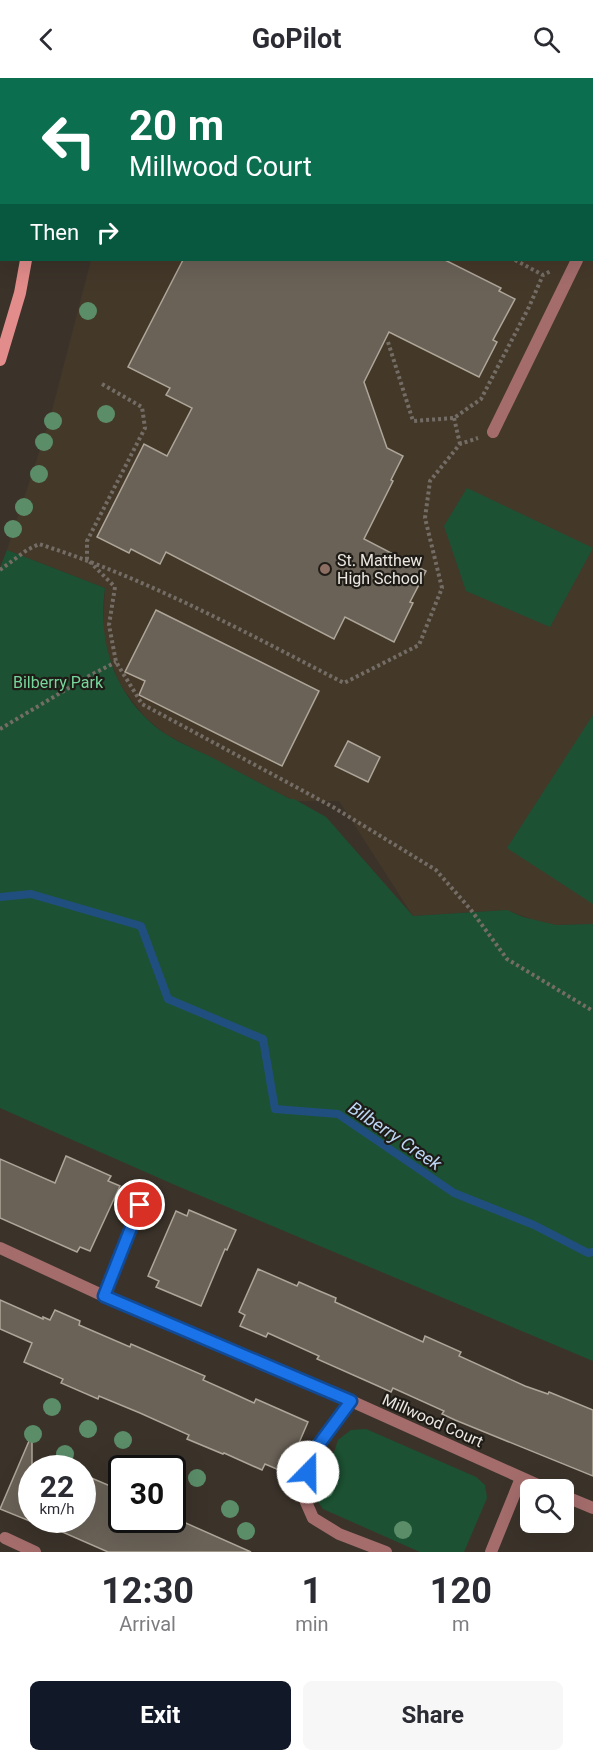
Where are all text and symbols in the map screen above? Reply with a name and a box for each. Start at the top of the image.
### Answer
icon: back [30,23,63,56]
text: GoPilot [252,23,341,55]
icon: search [530,23,563,56]
text: 20 m [129,101,224,150]
icon: left [30,102,108,180]
text: Millwood Court [129,151,312,183]
icon: right [91,216,124,249]
text: Then [30,220,79,245]
place label: St. Matthew High School [337,551,423,588]
marker: St. Matthew High School [318,562,332,576]
park label: Bilberry Park [13,673,104,692]
water label: Bilberry Creek [345,1097,447,1175]
pin [114,1179,165,1230]
icon: arrive [123,1188,156,1221]
street label: Millwood Court [379,1390,486,1451]
position arrow [276,1440,340,1504]
speed limit sign: 30 [108,1455,186,1533]
text: 22 [40,1469,74,1504]
map controls [520,1479,574,1533]
button: search [520,1479,574,1533]
text: km/h [39,1500,75,1518]
text: 12:30 [101,1570,194,1612]
text: 1 [302,1570,322,1612]
text: 120 [430,1570,492,1612]
text: Arrival [119,1612,176,1636]
text: min [295,1612,329,1636]
text: m [452,1612,470,1636]
button: Exit [30,1681,291,1750]
button: Share [303,1681,563,1750]

